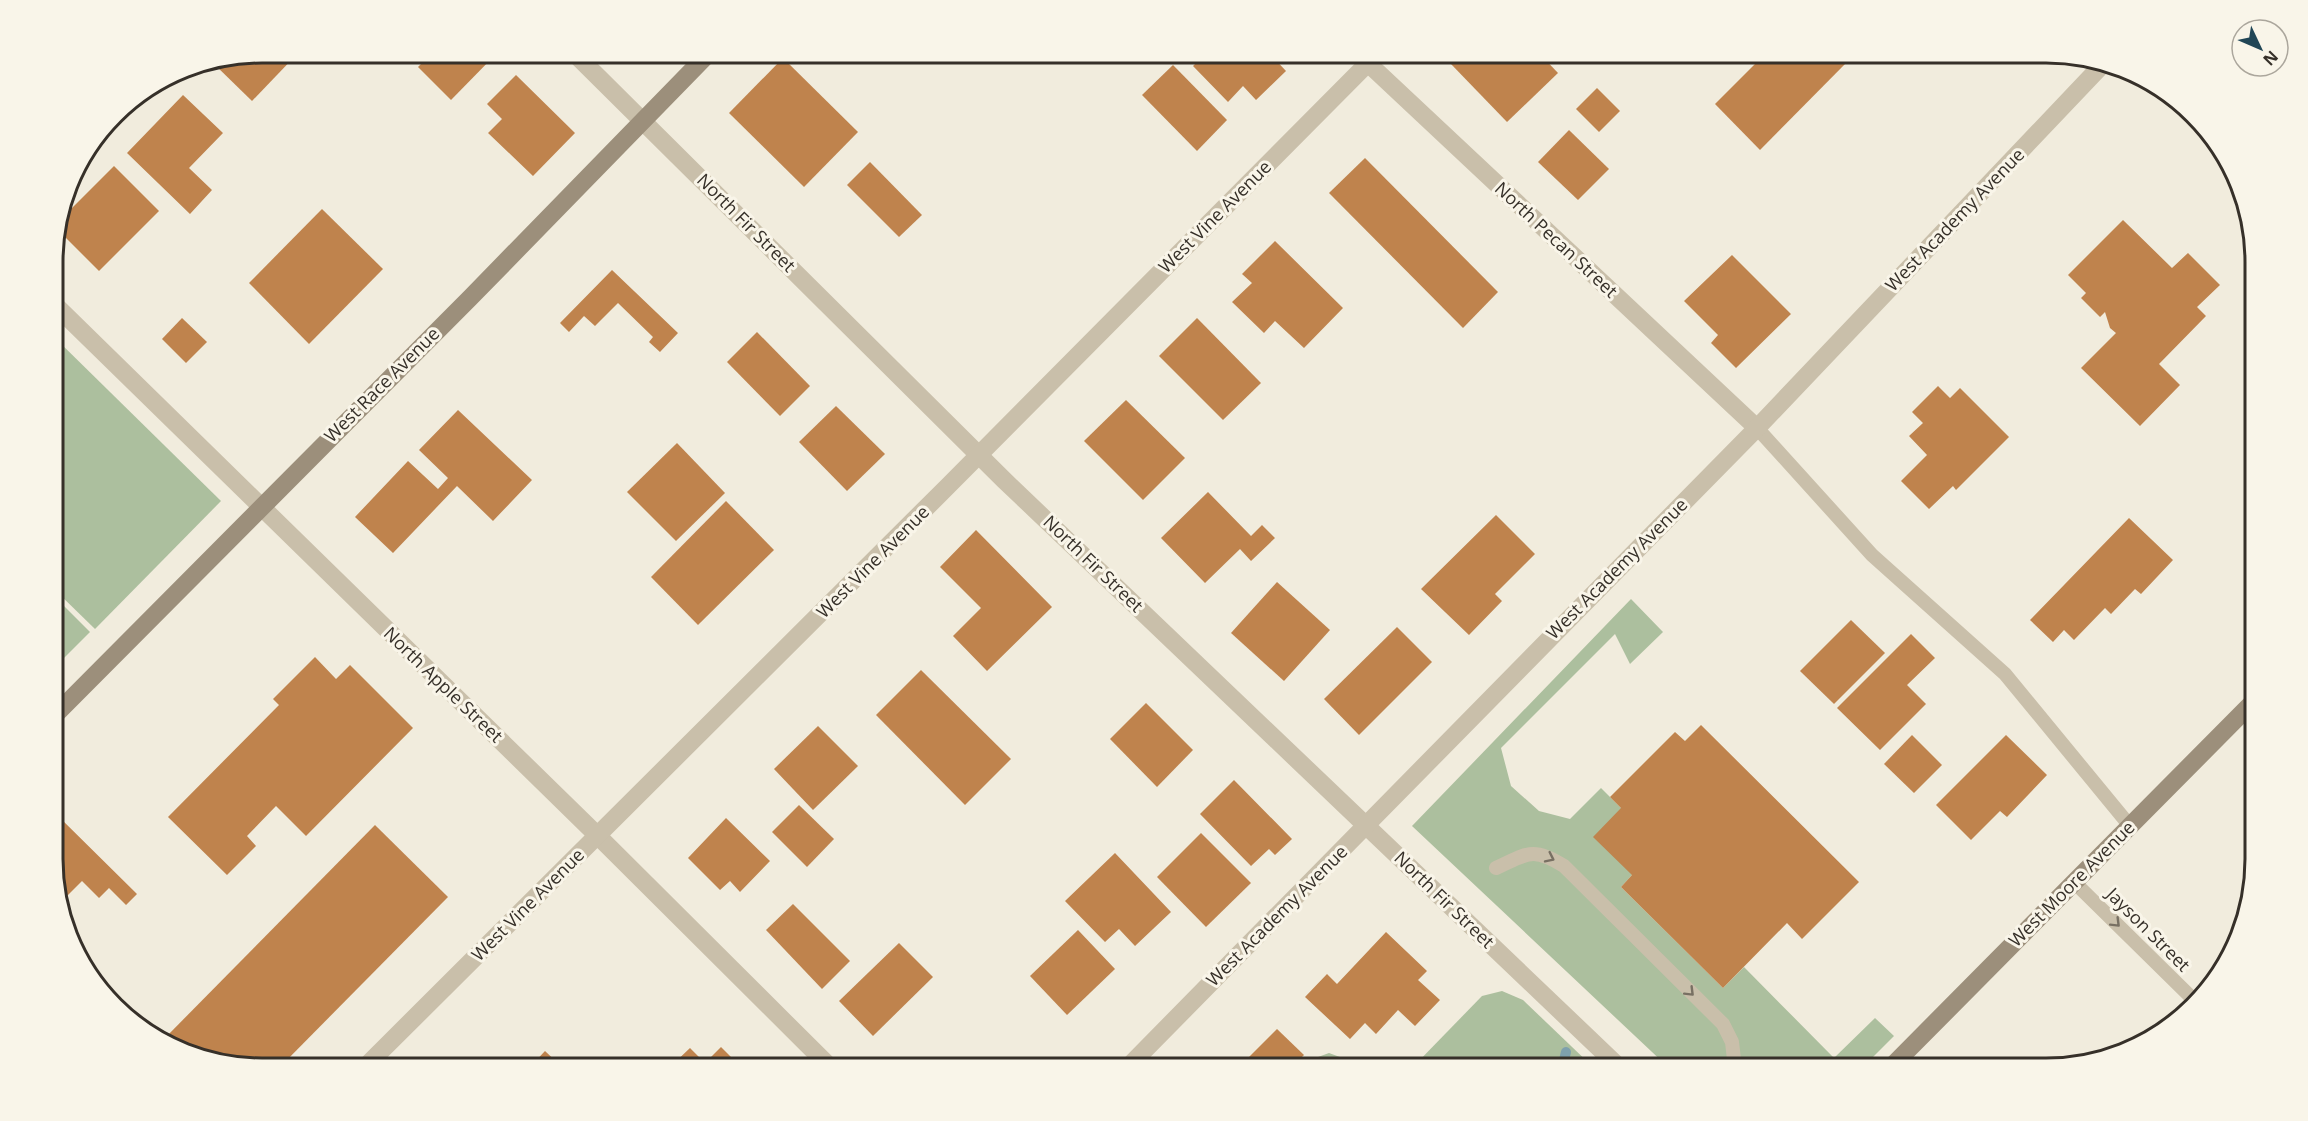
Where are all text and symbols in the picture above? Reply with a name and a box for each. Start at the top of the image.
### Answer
north arrow [2230,18,2290,78]
text: N [2258,46,2283,71]
street label: West Academy Avenue [1879,142,2029,296]
street label: West Vine Avenue [1153,155,1276,278]
street label: North Fir Street [692,168,801,277]
street label: North Pecan Street [1490,176,1623,302]
street label: West Race Avenue [319,322,444,447]
street label: West Academy Avenue [1540,492,1692,644]
street label: West Vine Avenue [811,500,934,623]
street label: North Fir Street [1039,509,1149,617]
street label: North Apple Street [379,621,508,747]
street label: West Moore Avenue [2003,815,2140,952]
street label: West Academy Avenue [1200,839,1352,991]
street label: West Vine Avenue [466,843,589,966]
street label: North Fir Street [1390,845,1500,953]
one-way arrow [1543,851,1554,863]
street label: Jayson Street [2100,881,2196,976]
one-way arrow [2108,915,2119,926]
one-way arrow [1683,985,1694,996]

